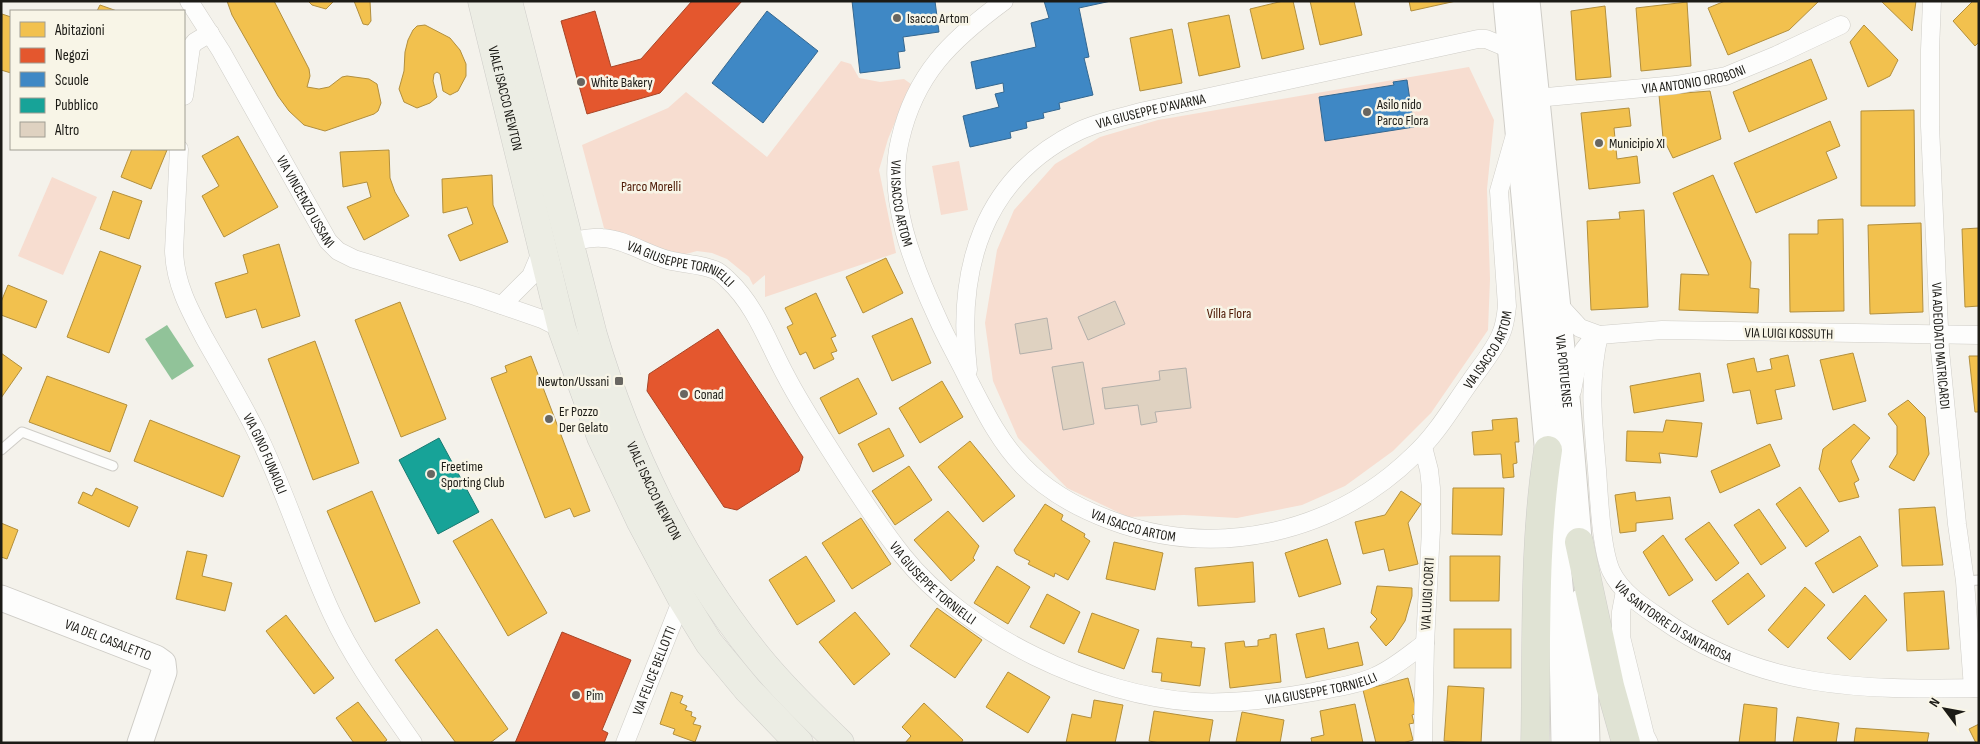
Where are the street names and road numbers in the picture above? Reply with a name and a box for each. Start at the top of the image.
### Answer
street label: VIALE ISACCO NEWTON [484,44,526,152]
street label: VIA ANTONIO OROBONI [1641,61,1748,97]
street label: VIA GIUSEPPE D'AVARNA [1094,90,1208,133]
street label: VIA VINCENZO USSANI [273,153,338,252]
street label: VIA ISACCO ARTOM [887,159,916,249]
street label: VIA GIUSEPPE TORNIELLI [625,237,738,291]
street label: VIA ADEODATO MATRICARDI [1928,282,1954,410]
street label: VIA ISACCO ARTOM [1460,310,1515,392]
street label: VIA LUIGI KOSSUTH [1745,324,1833,343]
street label: VIA PORTUENSE [1552,334,1576,409]
street label: VIA GINO FUNAIOLI [239,410,291,496]
street label: VIALE ISACCO NEWTON [623,439,685,543]
street label: VIA ISACCO ARTOM [1088,505,1177,545]
street label: VIA GIUSEPPE TORNIELLI [886,538,979,629]
street label: VIA LUIGI CORTI [1417,557,1438,631]
street label: VIA SANTORRE DI SANTAROSA [1611,577,1735,666]
street label: VIA DEL CASALETTO [62,616,154,664]
street label: VIA FELICE BELLOTTI [629,624,679,718]
street label: VIA GIUSEPPE TORNIELLI [1264,669,1380,708]

